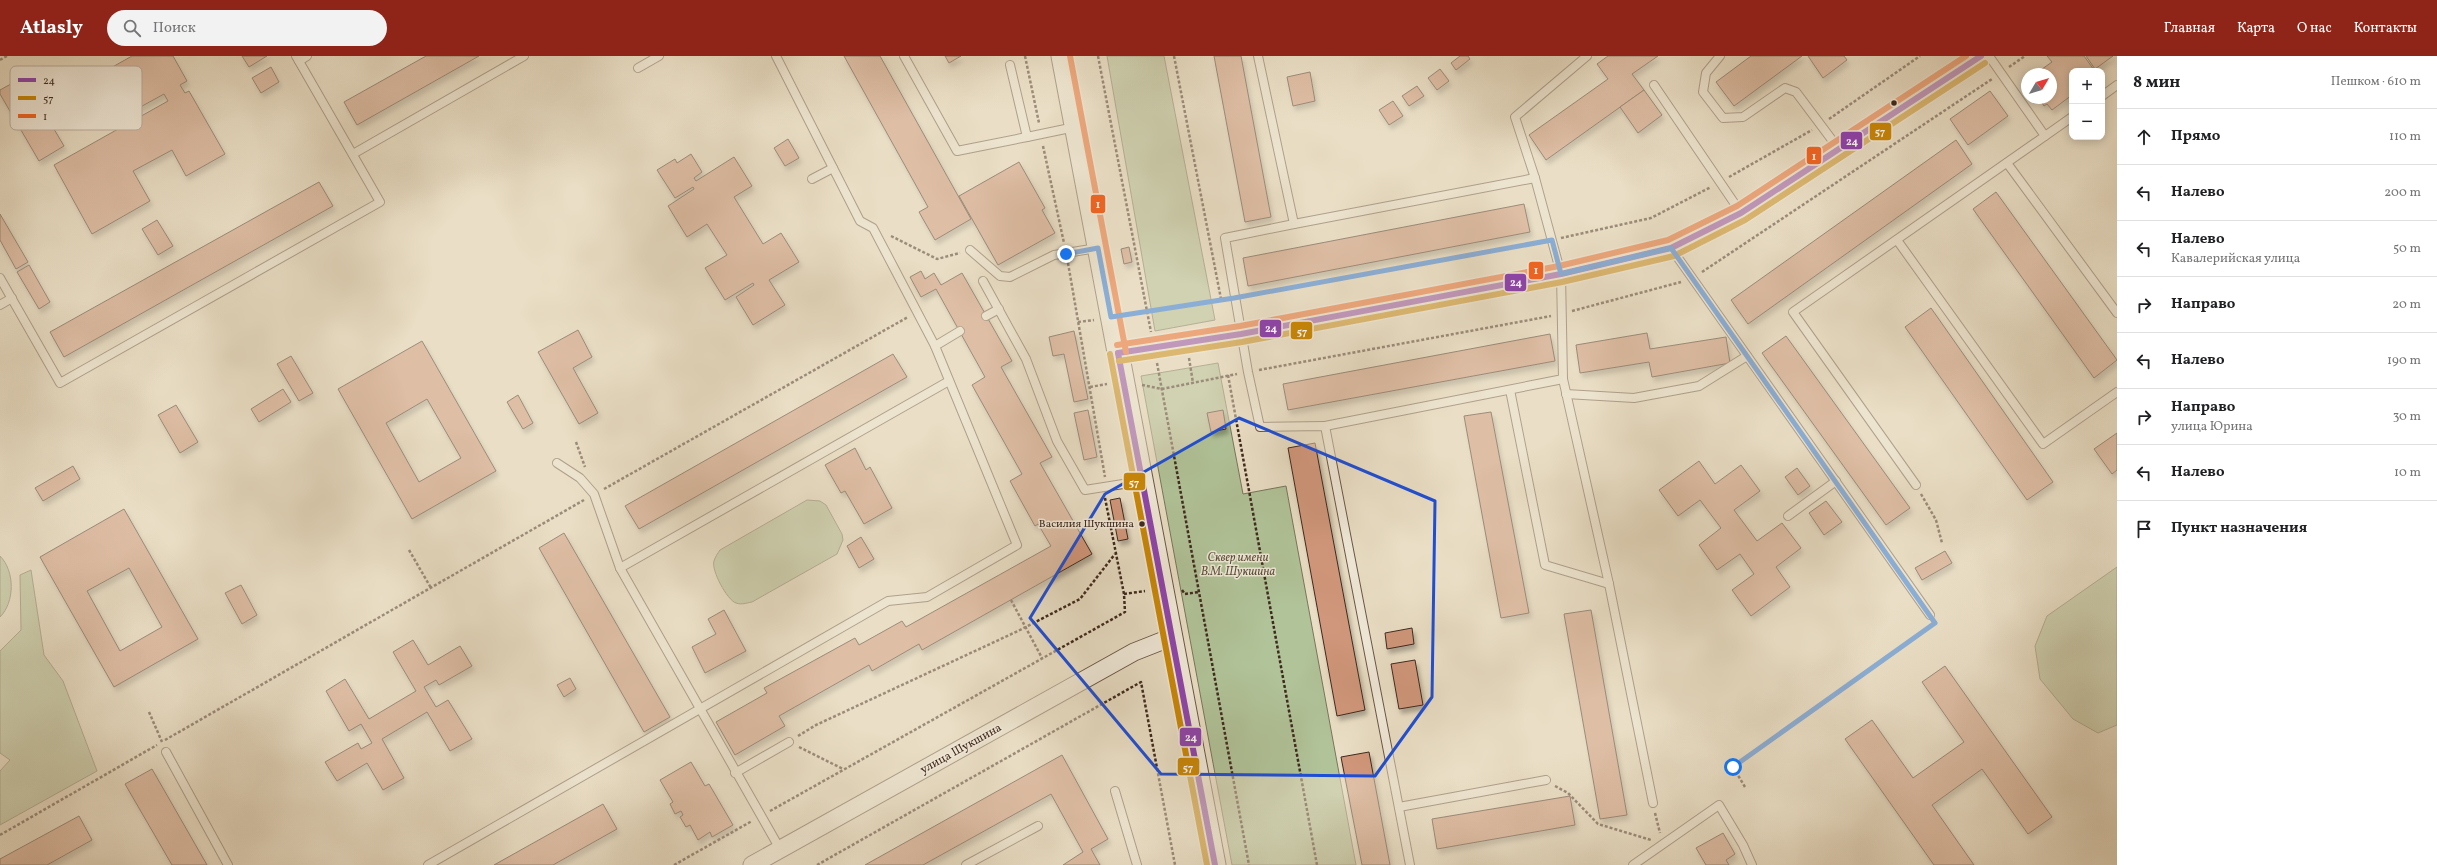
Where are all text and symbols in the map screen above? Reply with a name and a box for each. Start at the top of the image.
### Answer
search box [107,10,387,46]
text: Atlasly [20,15,83,41]
icon: search [121,17,143,39]
text: Поиск [153,18,196,39]
text: Главная [2164,19,2215,38]
text: Карта [2237,19,2275,38]
text: О нас [2297,19,2332,38]
text: Контакты [2354,19,2417,38]
legend [10,66,142,130]
north arrow [2021,68,2057,104]
map controls [2069,68,2105,140]
button: + [2069,68,2105,104]
text: 8 мин [2133,71,2180,94]
text: Пешком · 610 m [2331,73,2421,91]
text: 24 [43,74,56,89]
text: 57 [43,92,54,107]
unlabelled marker [1889,98,1899,108]
button: − [2069,104,2105,140]
text: 1 [43,110,47,125]
line badge: 57 [1869,122,1892,141]
text: 57 [1875,125,1885,140]
icon: ahead [2133,126,2155,148]
text: Прямо [2171,126,2220,147]
text: 110 m [2389,128,2421,146]
line badge: 24 [1840,131,1863,150]
text: 24 [1846,135,1858,150]
line badge: 1 [1806,146,1822,165]
text: 1 [1812,150,1816,165]
icon: left [2133,182,2155,204]
text: Налево [2171,182,2225,203]
text: 200 m [2384,184,2421,202]
line badge: 1 [1090,194,1106,214]
text: 1 [1096,198,1100,213]
text: Налево [2171,229,2225,250]
icon: left [2133,238,2155,260]
text: 50 m [2393,240,2421,258]
route end [1057,245,1075,263]
text: Кавалерийская улица [2171,250,2300,268]
line badge: 1 [1528,261,1544,280]
text: 1 [1534,264,1538,279]
line badge: 24 [1504,273,1527,292]
text: 24 [1510,276,1522,291]
icon: right [2133,294,2155,316]
text: Направо [2171,294,2235,315]
text: 20 m [2392,296,2421,314]
line badge: 24 [1259,319,1282,338]
line badge: 57 [1290,321,1313,340]
text: 24 [1265,322,1277,337]
text: 57 [1297,325,1307,340]
icon: left [2133,350,2155,372]
text: Налево [2171,350,2225,371]
text: 190 m [2387,352,2421,370]
text: Направо [2171,397,2235,418]
icon: right [2133,406,2155,428]
text: 30 m [2393,408,2421,426]
text: улица Юрина [2171,418,2253,436]
icon: left [2133,462,2155,484]
text: Налево [2171,462,2225,483]
text: 10 m [2394,464,2421,482]
line badge: 57 [1123,472,1146,491]
text: 57 [1129,476,1139,491]
place label: Василия Шукшина [1039,517,1135,532]
icon: arrive [2133,518,2155,540]
text: Пункт назначения [2171,518,2307,539]
marker: Василия Шукшина [1137,519,1147,529]
park label: Сквер имени В.М. Шукшина [1201,550,1276,580]
street label: улица Шукшина [917,720,1005,778]
line badge: 24 [1179,727,1202,747]
text: 24 [1185,731,1197,746]
line badge: 57 [1177,757,1200,776]
route start [1724,758,1742,776]
text: 57 [1183,761,1193,776]

